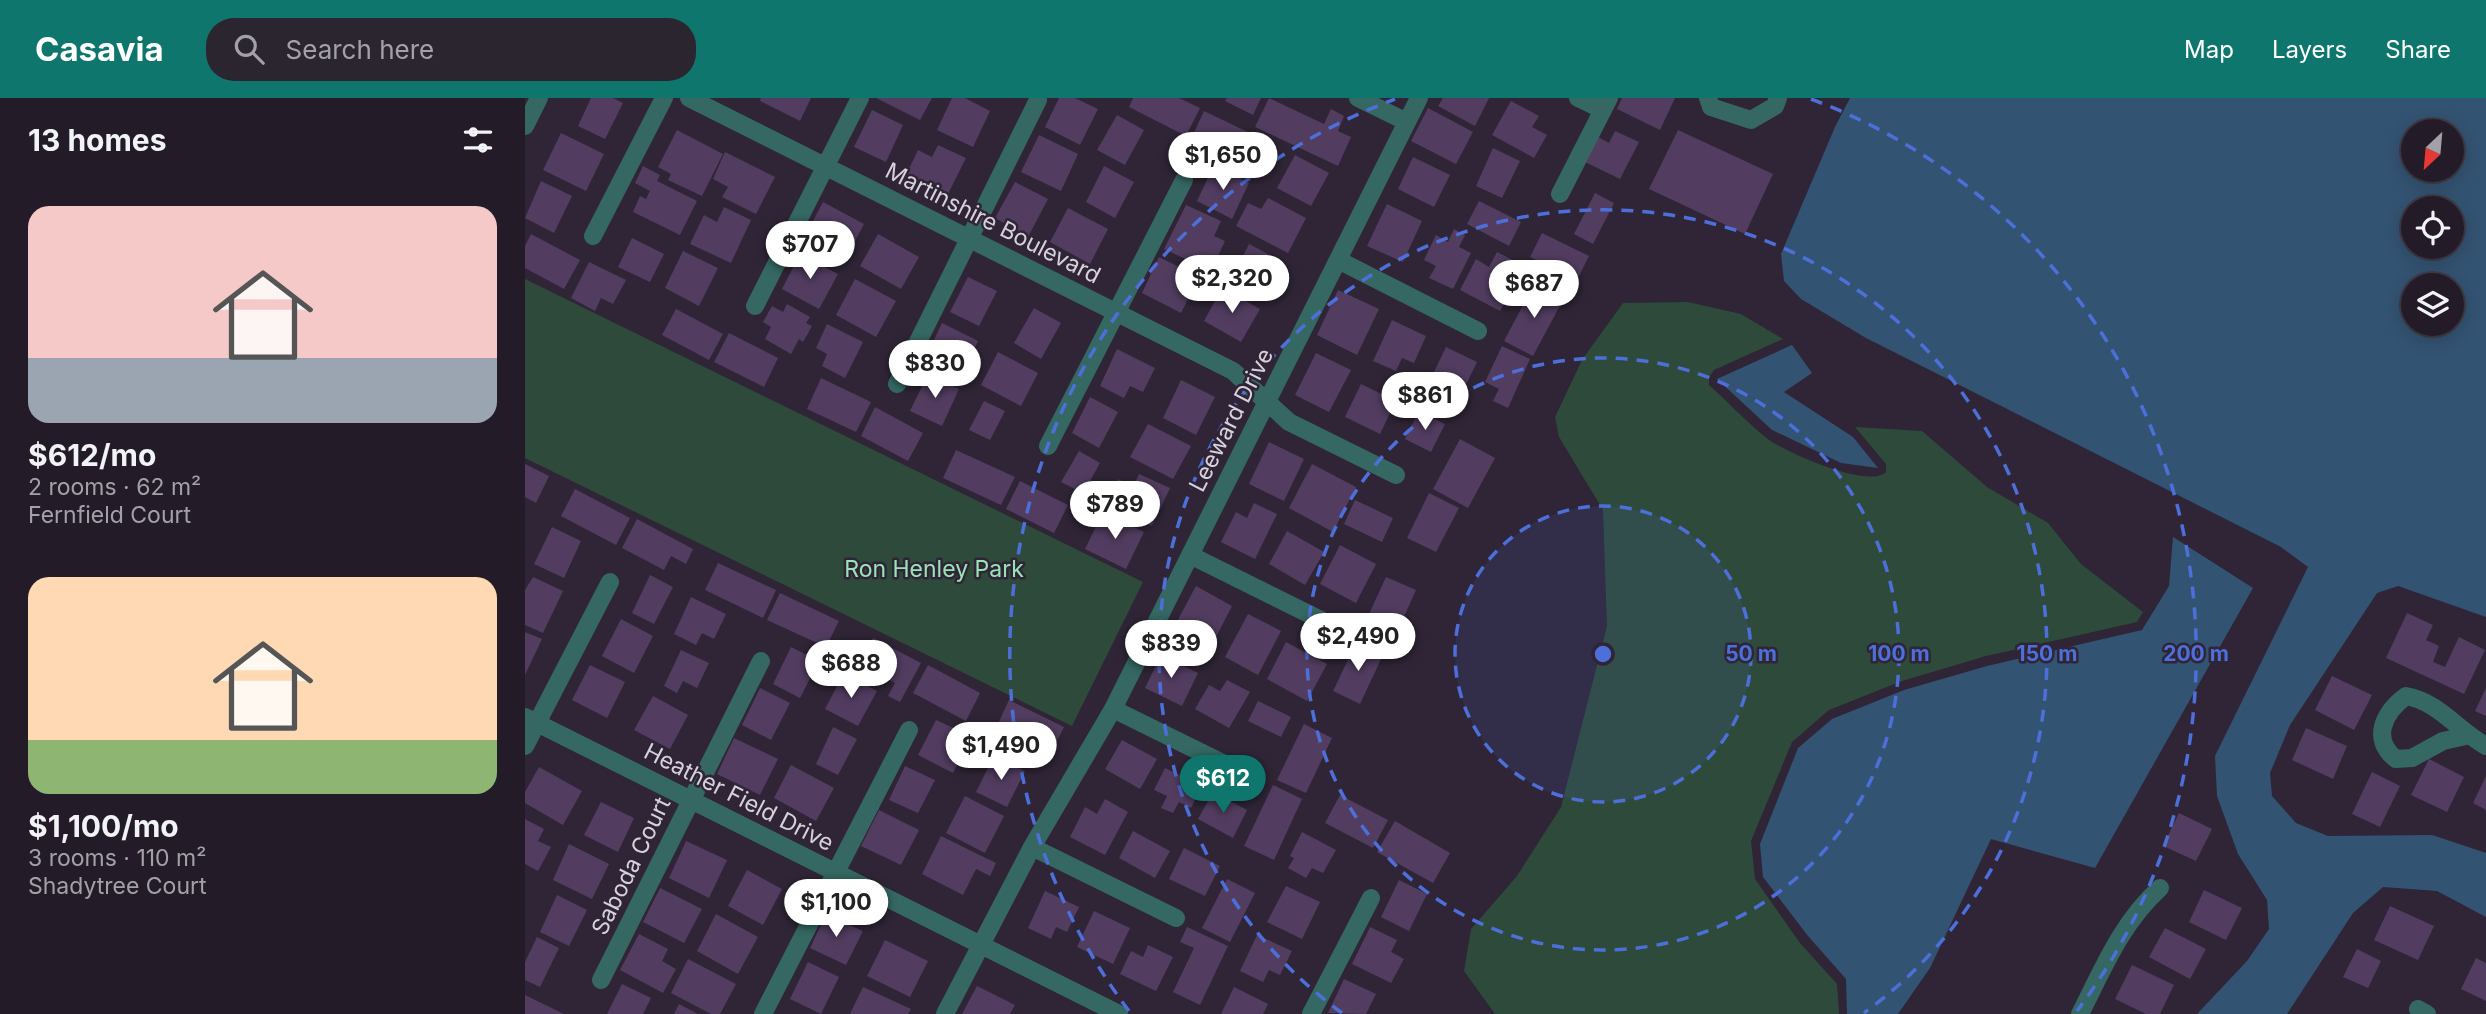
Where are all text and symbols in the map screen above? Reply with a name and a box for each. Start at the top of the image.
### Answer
search box [206,18,696,81]
text: Casavia [35,29,164,69]
icon: search [230,30,268,68]
text: Search here [286,34,434,65]
text: Map [2184,35,2234,64]
text: Layers [2272,35,2347,64]
text: Share [2385,35,2451,64]
north arrow [2401,119,2464,182]
map controls [2401,119,2464,336]
icon: filters [459,121,497,159]
text: 13 homes [28,122,167,158]
pin: $1,650 [1166,132,1280,192]
text: $1,650 [1184,141,1262,169]
street label: Martinshire Boulevard [881,157,1105,289]
button: locate [2401,196,2464,259]
pin: $707 [769,222,851,281]
text: $707 [782,230,838,258]
icon: home [200,252,326,378]
pin: $2,320 [1175,256,1289,315]
pin: $687 [1493,260,1575,320]
text: $2,320 [1191,264,1273,292]
text: $687 [1505,269,1563,297]
button: layers [2401,273,2464,336]
pin: $830 [894,341,976,400]
street label: Leeward Drive [1183,344,1279,496]
text: $830 [905,349,965,377]
pin: $861 [1384,372,1466,432]
text: $861 [1398,381,1452,409]
text: $612/mo [28,437,156,473]
text: 2 rooms · 62 m² [28,473,201,501]
pin: $789 [1074,482,1156,541]
text: $789 [1086,490,1144,518]
text: Fernfield Court [28,501,191,529]
park label: Ron Henley Park [844,555,1024,583]
pin: $2,490 [1301,614,1415,673]
pin: $839 [1130,620,1212,680]
text: $2,490 [1316,622,1400,650]
icon: home [200,623,326,749]
text: $839 [1141,629,1201,657]
pin: $688 [810,640,892,700]
text: 50 m [1725,641,1777,666]
text: 100 m [1868,641,1930,666]
text: 150 m [2017,641,2077,666]
text: 200 m [2163,641,2229,666]
centre of rings [1591,642,1615,666]
text: $688 [821,649,881,677]
pin: $1,490 [944,722,1058,782]
text: $1,490 [962,731,1040,759]
street label: Heather Field Drive [640,737,838,857]
pin: $612 [1182,756,1264,815]
text: $612 [1196,764,1250,792]
street label: Saboda Court [586,792,677,939]
text: $1,100/mo [28,808,179,844]
text: 3 rooms · 110 m² [28,844,206,872]
text: Shadytree Court [28,872,207,900]
pin: $1,100 [779,880,893,939]
text: $1,100 [800,888,872,916]

